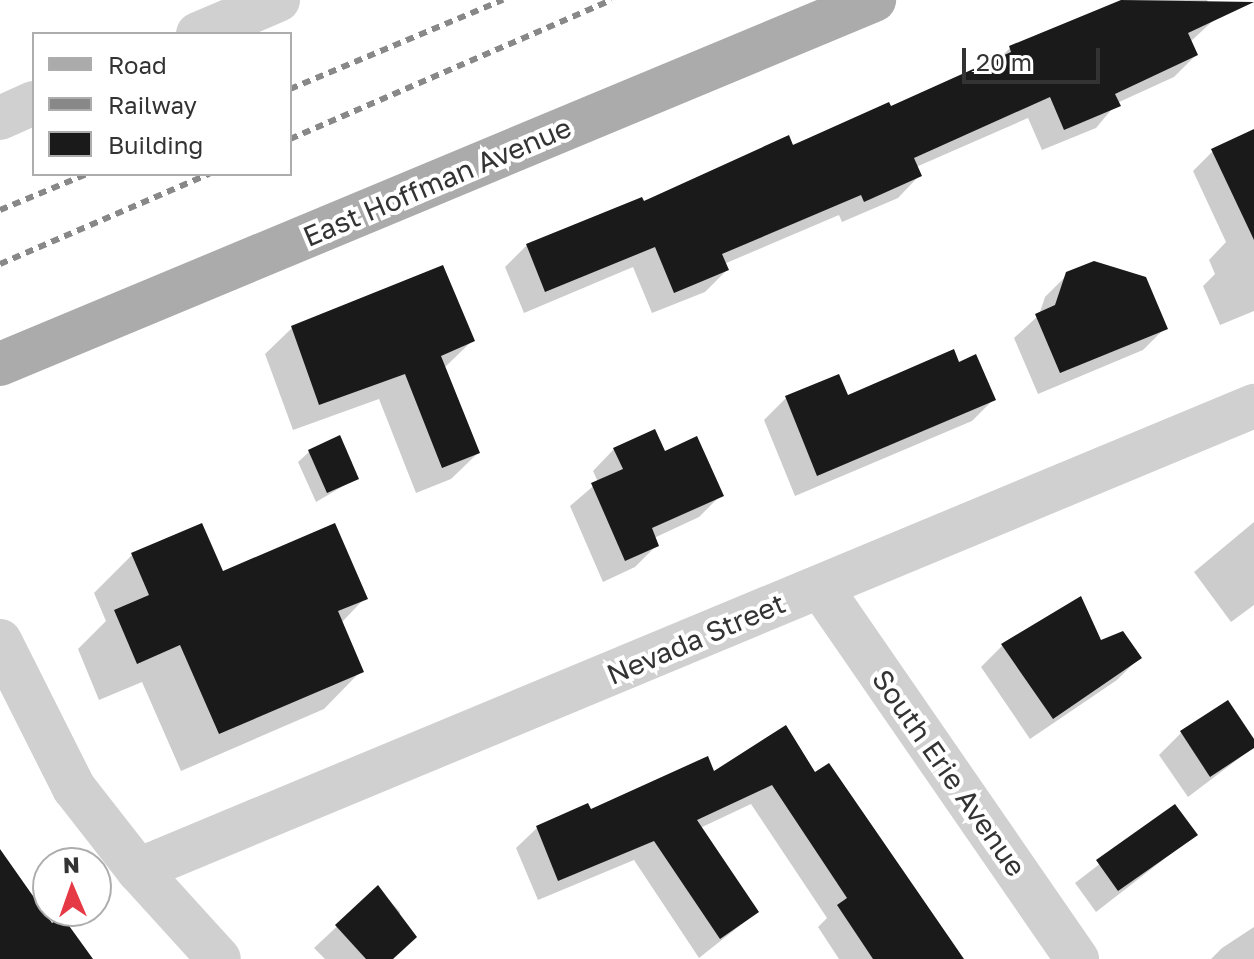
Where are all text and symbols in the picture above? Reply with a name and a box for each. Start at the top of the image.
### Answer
legend [32,32,292,176]
scale bar [966,32,1104,82]
text: 20 m [976,47,1032,76]
text: Road [108,50,167,79]
text: Railway [108,90,197,119]
street label: East Hoffman Avenue [298,110,576,254]
text: Building [108,130,203,159]
street label: Nevada Street [602,586,790,692]
street label: South Erie Avenue [865,663,1033,883]
north arrow [32,847,112,927]
text: N [62,851,80,878]

